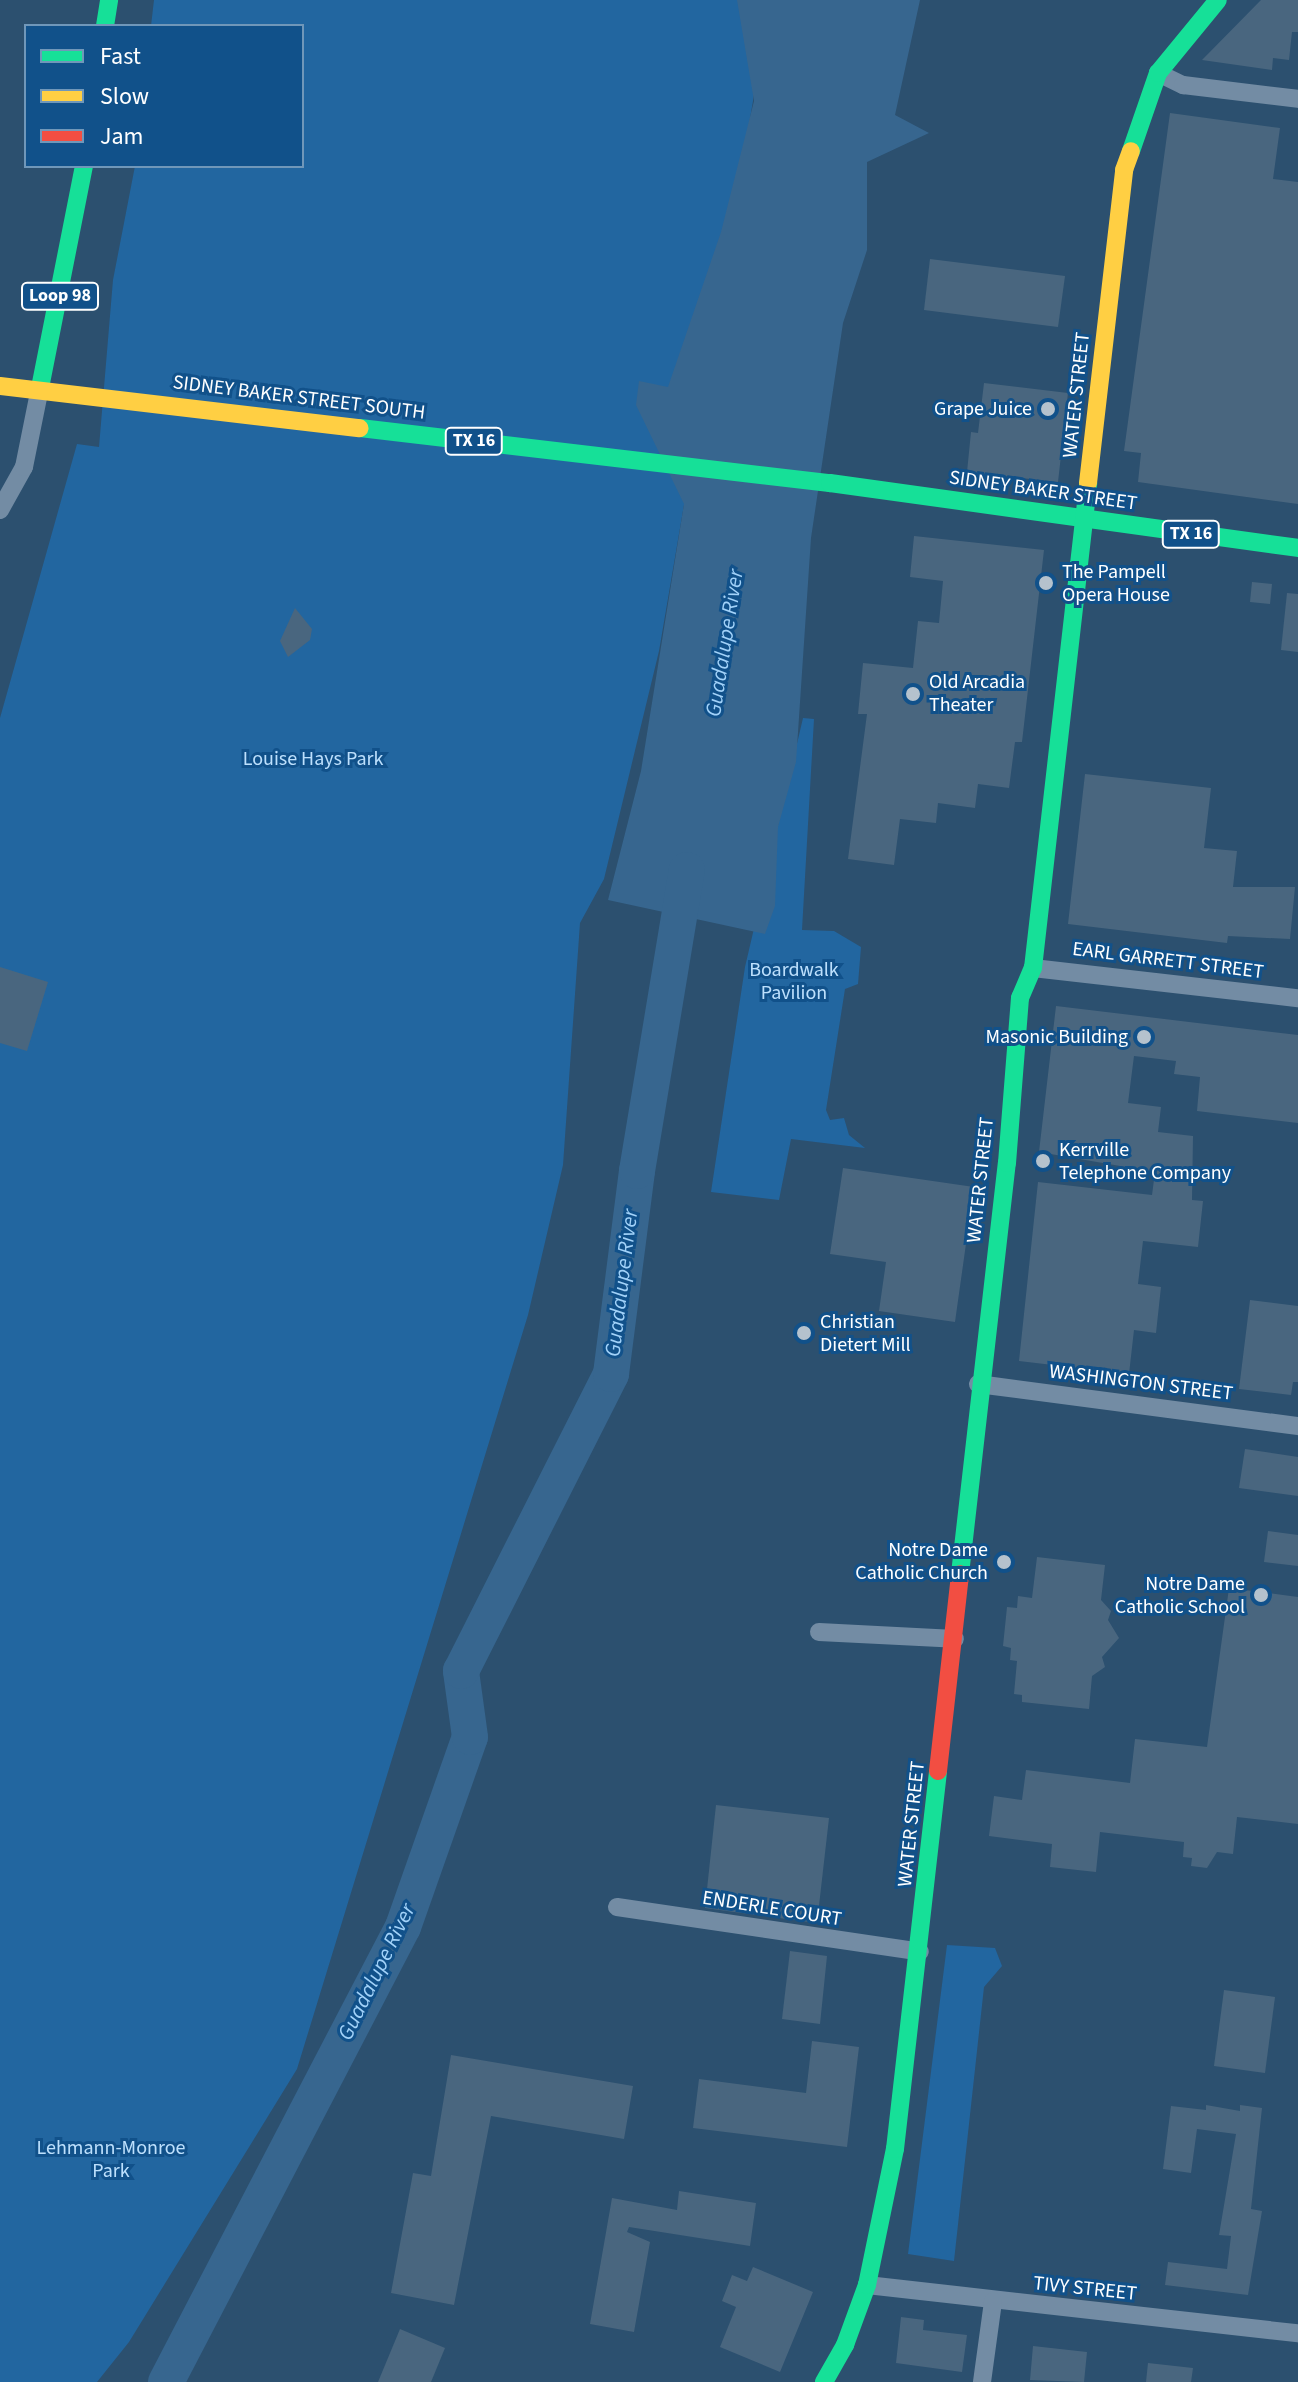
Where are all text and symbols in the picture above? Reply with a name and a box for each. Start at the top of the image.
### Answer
legend [24,24,304,168]
text: Fast [100,39,141,74]
text: Slow [100,79,149,114]
text: Jam [100,119,144,154]
road number: Loop 98 [20,282,100,310]
street label: WATER STREET [1058,331,1096,459]
street label: SIDNEY BAKER STREET SOUTH [171,371,427,425]
place label: Grape Juice [934,397,1032,421]
marker: Grape Juice [1039,400,1057,418]
road number: TX 16 [444,427,504,455]
street label: SIDNEY BAKER STREET [947,466,1139,516]
road number: TX 16 [1161,520,1221,548]
place label: The Pampell Opera House [1062,560,1170,607]
water label: Guadalupe River [700,567,750,719]
marker: The Pampell Opera House [1037,574,1055,592]
place label: Old Arcadia Theater [929,670,1025,717]
marker: Old Arcadia Theater [904,685,922,703]
park label: Louise Hays Park [243,747,383,771]
street label: EARL GARRETT STREET [1071,937,1265,985]
park label: Boardwalk Pavilion [749,959,839,1006]
place label: Masonic Building [985,1025,1128,1049]
marker: Masonic Building [1135,1028,1153,1046]
street label: WATER STREET [962,1116,1000,1244]
place label: Kerrville Telephone Company [1059,1138,1231,1185]
marker: Kerrville Telephone Company [1034,1152,1052,1170]
water label: Guadalupe River [600,1208,644,1358]
place label: Christian Dietert Mill [820,1310,911,1357]
marker: Christian Dietert Mill [795,1324,813,1342]
street label: WASHINGTON STREET [1048,1360,1234,1406]
place label: Notre Dame Catholic Church [855,1538,988,1585]
marker: Notre Dame Catholic Church [995,1553,1013,1571]
place label: Notre Dame Catholic School [1115,1572,1245,1619]
marker: Notre Dame Catholic School [1252,1586,1270,1604]
street label: WATER STREET [893,1760,931,1888]
street label: ENDERLE COURT [701,1886,843,1932]
water label: Guadalupe River [333,1899,421,2045]
park label: Lehmann-Monroe Park [37,2137,185,2184]
street label: TIVY STREET [1032,2272,1138,2306]

